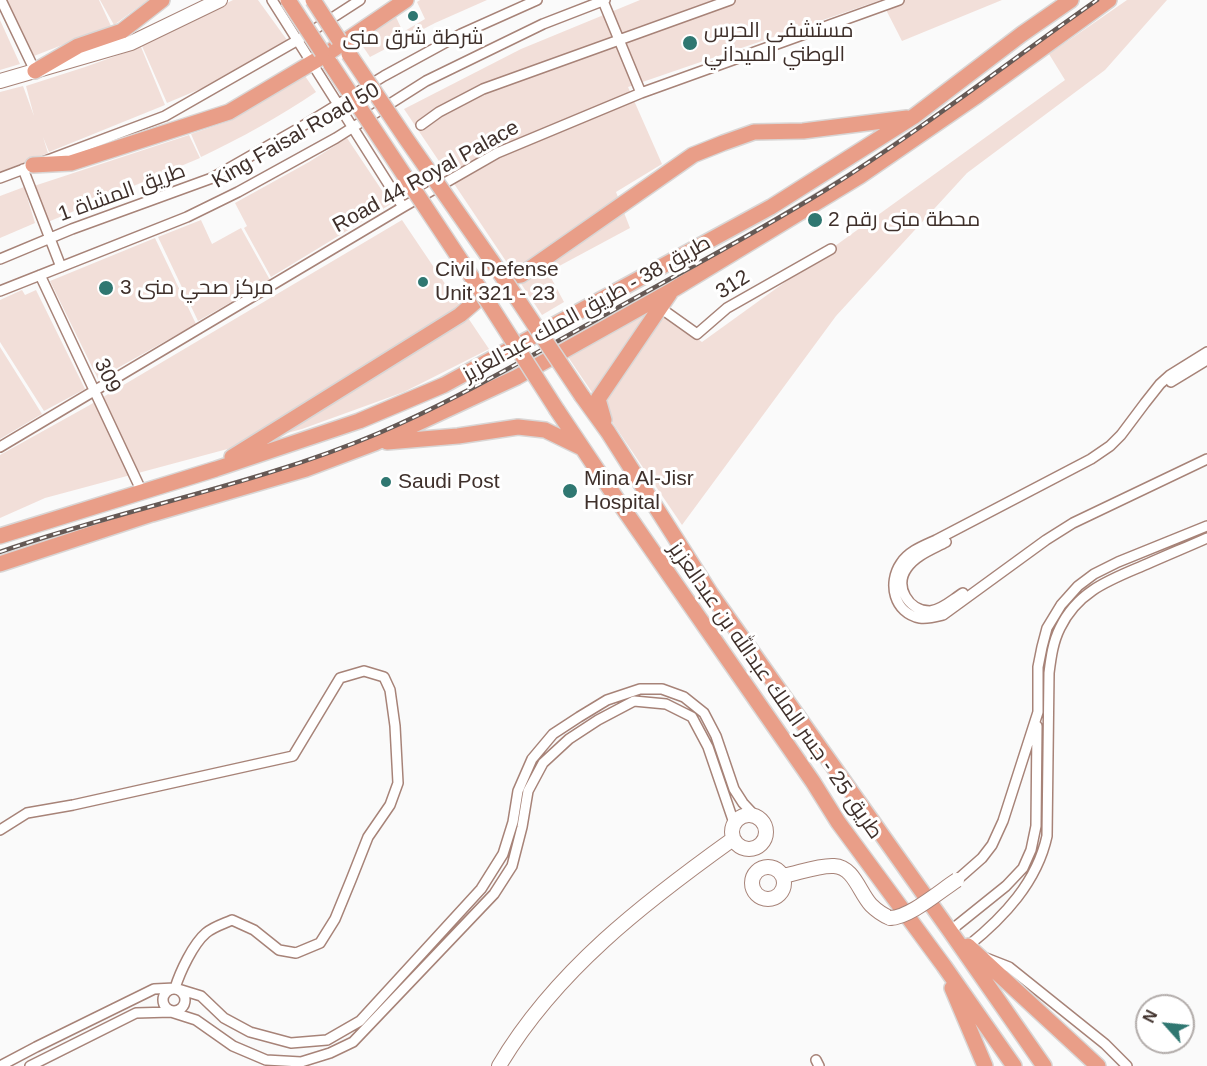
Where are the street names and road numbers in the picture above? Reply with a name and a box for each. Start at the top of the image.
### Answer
street label: King Faisal Road 50 [208,78,384,194]
street label: Road 44 Royal Palace [329,115,523,239]
street label: طريق المشاة 1 [55,158,189,228]
street label: طريق 38 - طريق الملك عبدالعزيز [459,230,715,388]
street label: 312 [711,265,755,305]
street label: 309 [88,355,126,397]
street label: طريق 25 - جسر الملك عبدالله بن عبدالعزيز [662,538,888,844]

